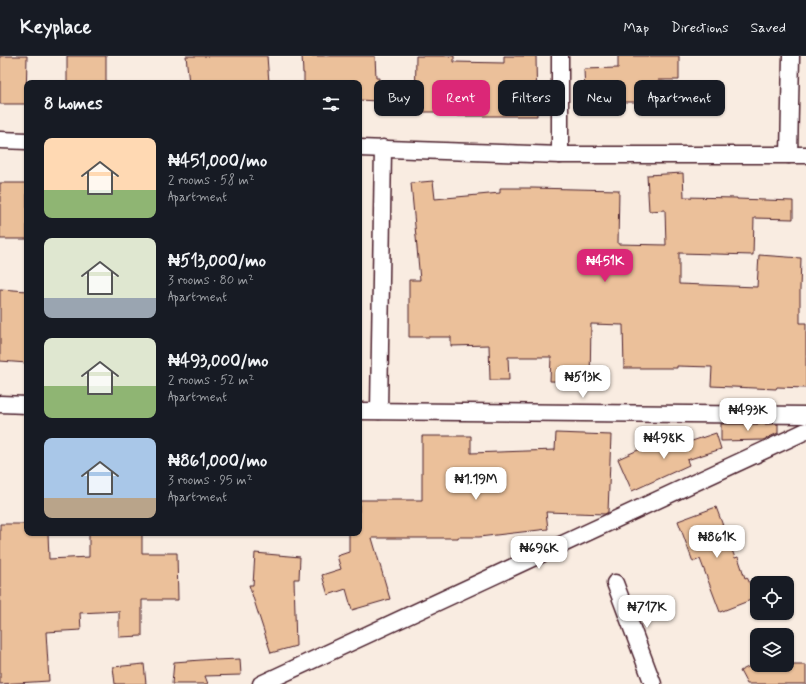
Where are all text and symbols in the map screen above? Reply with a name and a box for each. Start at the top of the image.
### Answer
text: Keyplace [20,15,91,40]
text: Map [623,19,649,37]
text: Directions [671,19,729,37]
text: Saved [751,19,786,37]
chip: Buy [374,80,424,116]
chip: Rent [432,80,490,116]
chip: Filters [498,80,565,116]
chip: New [573,80,626,116]
chip: Apartment [634,80,725,116]
text: 8 homes [44,93,103,115]
icon: filters [320,93,342,115]
text: ₦451,000/mo [168,150,267,172]
icon: home [76,154,124,202]
text: 2 rooms · 58 m² [168,172,255,189]
text: Apartment [168,189,227,206]
pin: ₦451K [577,249,633,283]
text: ₦513,000/mo [168,250,266,272]
text: ₦451K [586,253,624,270]
icon: home [76,254,124,302]
text: 3 rooms · 80 m² [168,272,254,289]
text: Apartment [168,289,227,306]
text: ₦493,000/mo [168,350,269,372]
icon: home [76,354,124,402]
pin: ₦513K [555,365,611,399]
text: ₦513K [564,369,602,386]
text: 2 rooms · 52 m² [168,372,254,389]
text: Apartment [168,389,227,406]
pin: ₦493K [720,398,776,432]
text: ₦493K [728,402,768,419]
pin: ₦498K [636,426,692,460]
text: ₦498K [644,430,684,447]
text: ₦861,000/mo [168,450,267,472]
icon: home [76,454,124,502]
pin: ₦1.19M [443,467,509,501]
text: ₦1.19M [455,471,497,488]
text: 3 rooms · 95 m² [168,472,252,489]
text: Apartment [168,489,227,506]
pin: ₦861K [689,525,745,559]
text: ₦861K [698,529,736,546]
pin: ₦696K [511,536,567,570]
text: ₦696K [519,540,559,557]
map controls [750,576,794,672]
button: locate [750,576,794,620]
pin: ₦717K [619,595,675,629]
text: ₦717K [627,599,667,616]
button: layers [750,628,794,672]

